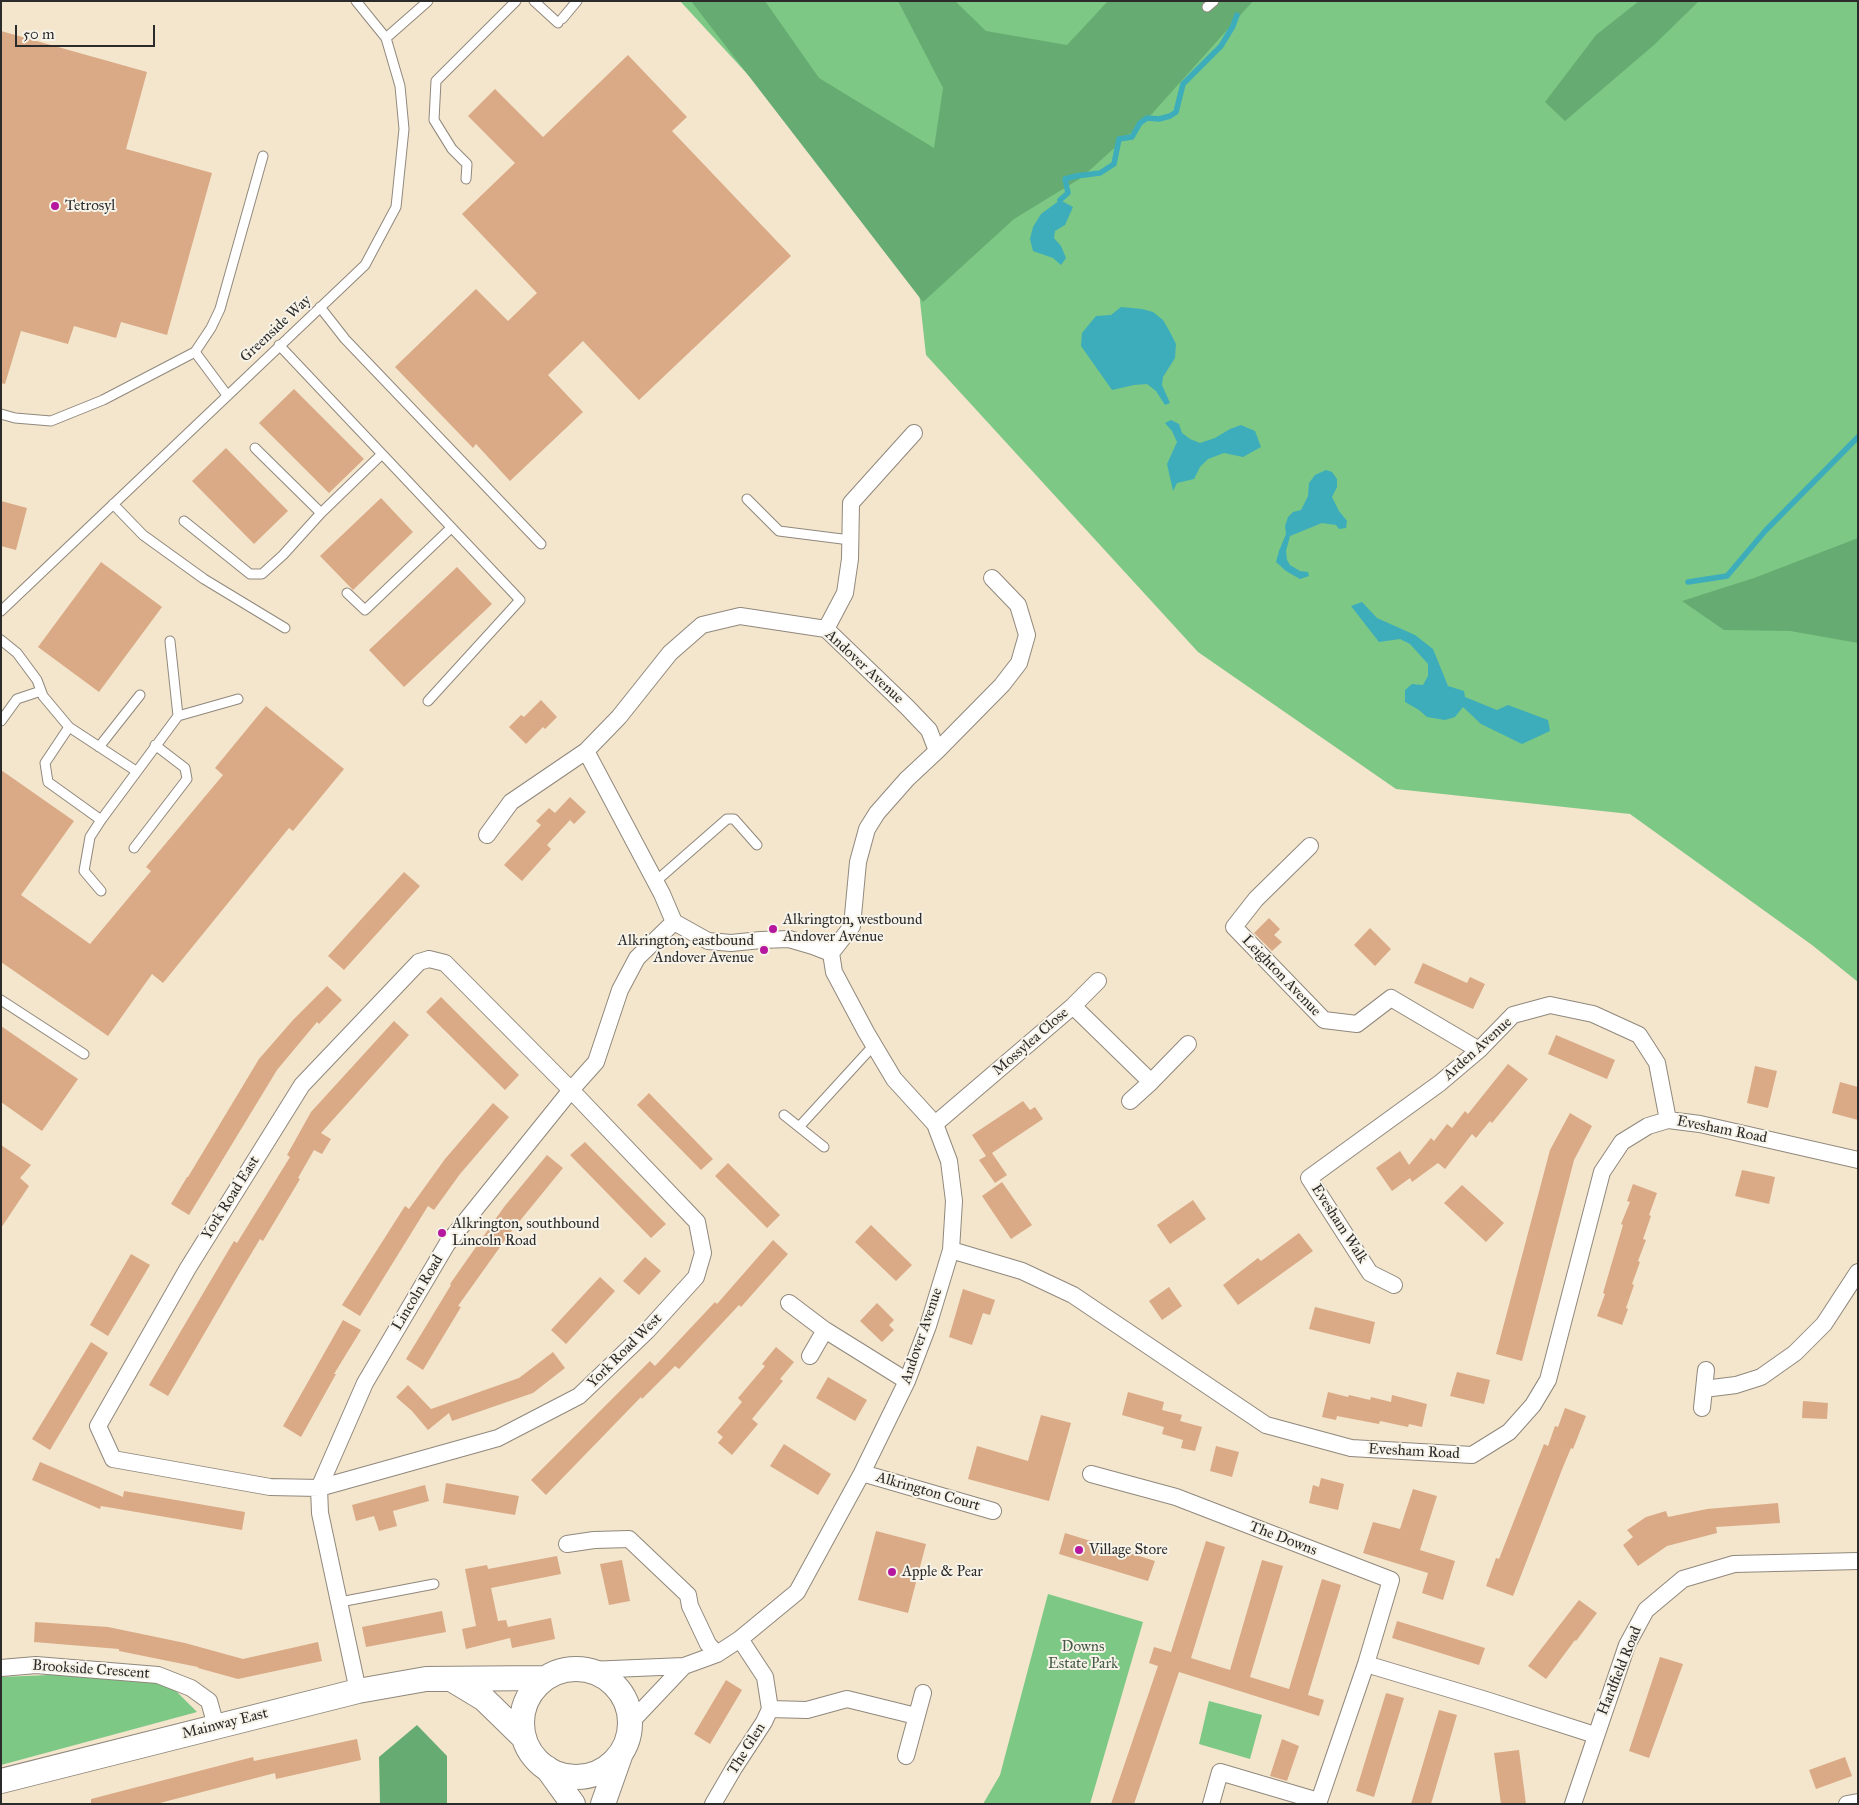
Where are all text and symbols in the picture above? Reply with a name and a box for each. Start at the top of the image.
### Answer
scale bar [18,15,158,47]
text: 50 m [23,25,55,43]
place label: Tetrosyl [65,197,115,215]
marker: Tetrosyl [49,200,61,212]
street label: Greenside Way [237,292,315,366]
street label: Andover Avenue [821,626,907,708]
place label: Alkrington, westbound Andover Avenue [783,911,922,946]
marker: Alkrington, westbound Andover Avenue [767,923,779,935]
place label: Alkrington, eastbound Andover Avenue [618,932,754,967]
street label: Leighton Avenue [1238,932,1324,1020]
marker: Alkrington, eastbound Andover Avenue [758,944,770,956]
street label: Mossylea Close [990,1004,1072,1080]
street label: Arden Avenue [1440,1014,1516,1084]
street label: Evesham Road [1675,1112,1769,1148]
street label: York Road East [198,1153,264,1243]
street label: Evesham Walk [1307,1181,1371,1267]
place label: Alkrington, southbound Lincoln Road [452,1215,600,1250]
marker: Alkrington, southbound Lincoln Road [436,1227,448,1239]
street label: Lincoln Road [388,1252,448,1334]
street label: Andover Avenue [897,1286,947,1386]
street label: York Road West [584,1310,666,1392]
street label: Evesham Road [1368,1441,1460,1463]
street label: Alkrington Court [874,1469,982,1515]
street label: The Downs [1247,1518,1319,1560]
place label: Village Store [1089,1541,1168,1559]
marker: Village Store [1073,1544,1085,1556]
place label: Apple & Pear [902,1563,983,1581]
marker: Apple & Pear [886,1566,898,1578]
street label: Hardfield Road [1594,1624,1646,1718]
park label: Downs Estate Park [1048,1638,1118,1673]
street label: Brookside Crescent [32,1657,150,1683]
street label: Mainway East [180,1705,270,1743]
street label: The Glen [724,1720,770,1778]

